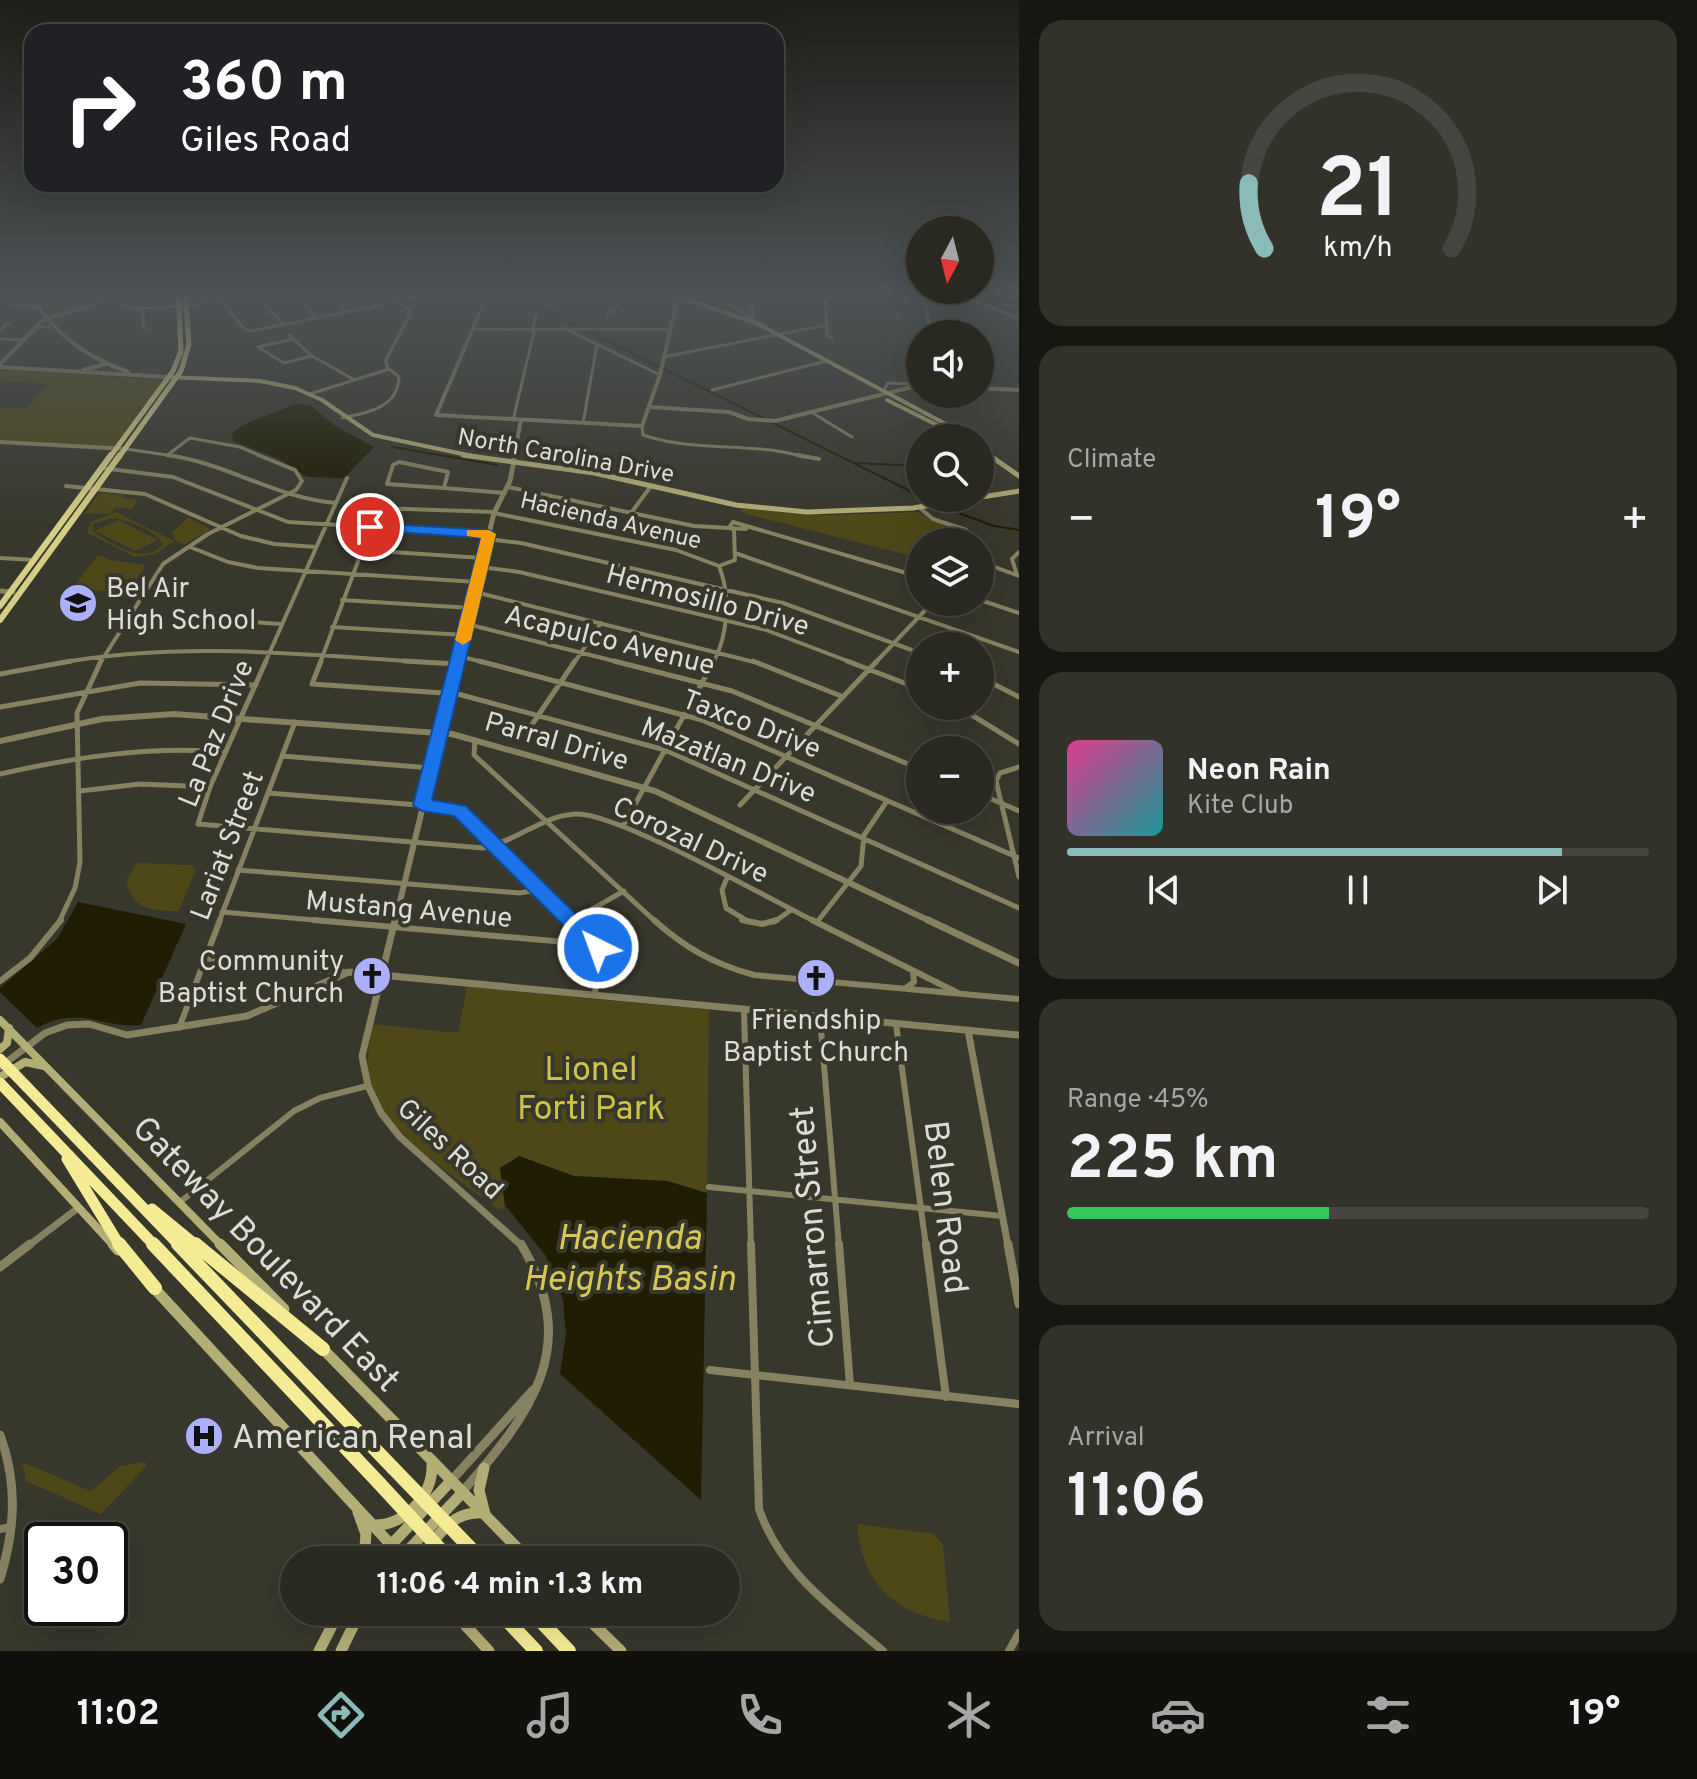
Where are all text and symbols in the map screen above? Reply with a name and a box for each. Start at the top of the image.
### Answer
text: 360 m [180,50,348,120]
icon: right [48,56,152,160]
text: Giles Road [180,119,351,165]
text: 21 [1316,142,1400,247]
north arrow [906,216,994,304]
map controls [906,216,994,824]
text: km/h [1323,231,1393,267]
button: sound [906,320,994,408]
street label: North Carolina Drive [455,423,676,491]
button: search [906,424,994,512]
text: Climate [1067,444,1156,477]
text: 19° [1315,484,1401,560]
street label: Hacienda Avenue [517,487,704,557]
pin [336,493,404,561]
text: − [1067,494,1095,550]
text: + [1621,494,1649,550]
icon: arrive [348,505,392,549]
button: layers [906,528,994,616]
street label: Hermosillo Drive [602,558,813,646]
place label: Bel Air High School [106,572,256,640]
school or university icon: Bel Air High School [57,582,99,624]
street label: Acapulco Avenue [500,598,718,685]
button: + [906,632,994,720]
street label: La Paz Drive [172,655,264,813]
street label: Taxco Drive [676,683,826,769]
street label: Parral Drive [480,705,632,781]
street label: Mazatlan Drive [635,710,821,813]
button: − [906,736,994,824]
text: Neon Rain [1187,753,1331,790]
street label: Lariat Street [184,766,274,926]
street label: Corozal Drive [606,790,774,894]
text: Kite Club [1187,790,1293,823]
icon: previous [1142,868,1186,912]
icon: pause [1336,868,1380,912]
icon: next [1530,868,1574,912]
street label: Mustang Avenue [304,884,514,938]
position arrow [556,906,640,990]
place label: Community Baptist Church [158,945,344,1013]
church icon: Community Baptist Church [351,955,393,997]
church icon: Friendship Baptist Church [795,957,837,999]
place label: Friendship Baptist Church [723,1004,909,1072]
park label: Lionel Forti Park [517,1050,665,1132]
text: Range · 45% [1067,1084,1209,1117]
street label: Giles Road [388,1092,510,1209]
street label: Cimarron Street [782,1104,846,1350]
street label: Gateway Boulevard East [121,1108,408,1402]
street label: Belen Road [912,1118,975,1297]
text: 225 km [1067,1124,1278,1200]
water label: Hacienda Heights Basin [522,1217,736,1304]
hospital icon: American Renal [183,1415,225,1457]
place label: American Renal [232,1418,473,1461]
text: Arrival [1067,1422,1145,1455]
text: 11:06 [1067,1462,1206,1538]
speed limit sign: 30 [24,1522,128,1626]
text: 11:06 · 4 min · 1.3 km [377,1567,643,1604]
icon: directions [313,1687,369,1743]
icon: music [522,1687,578,1743]
icon: phone [732,1687,788,1743]
icon: climate [941,1687,997,1743]
icon: car [1150,1687,1206,1743]
icon: filters [1360,1687,1416,1743]
text: 11:02 [77,1692,160,1738]
text: 19° [1569,1692,1620,1738]

